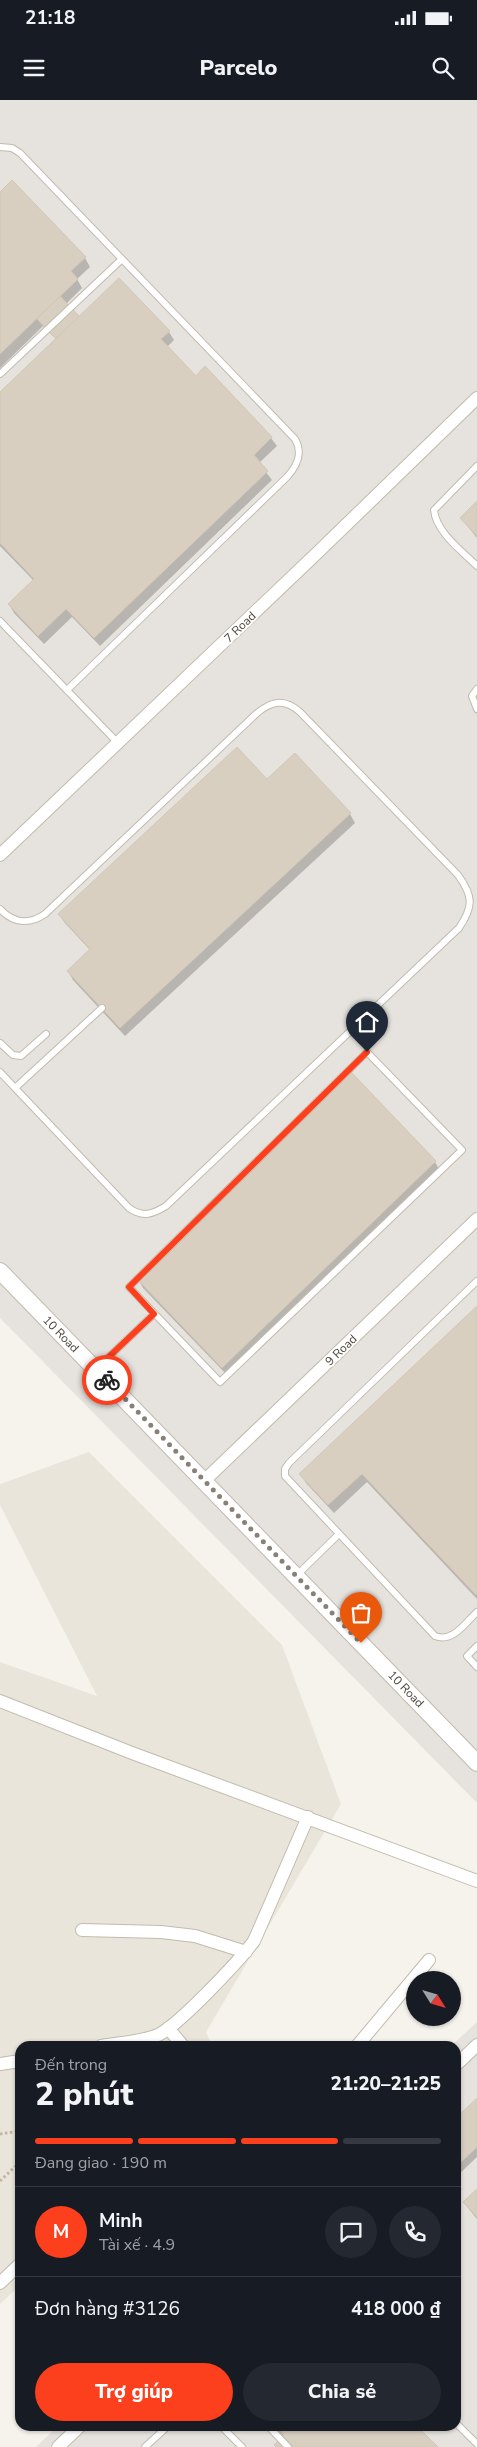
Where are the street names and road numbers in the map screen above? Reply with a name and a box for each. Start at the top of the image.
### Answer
street label: 7 Road [221,608,259,646]
street label: 10 Road [39,1312,83,1356]
street label: 9 Road [322,1331,360,1369]
street label: 10 Road [384,1667,428,1711]

